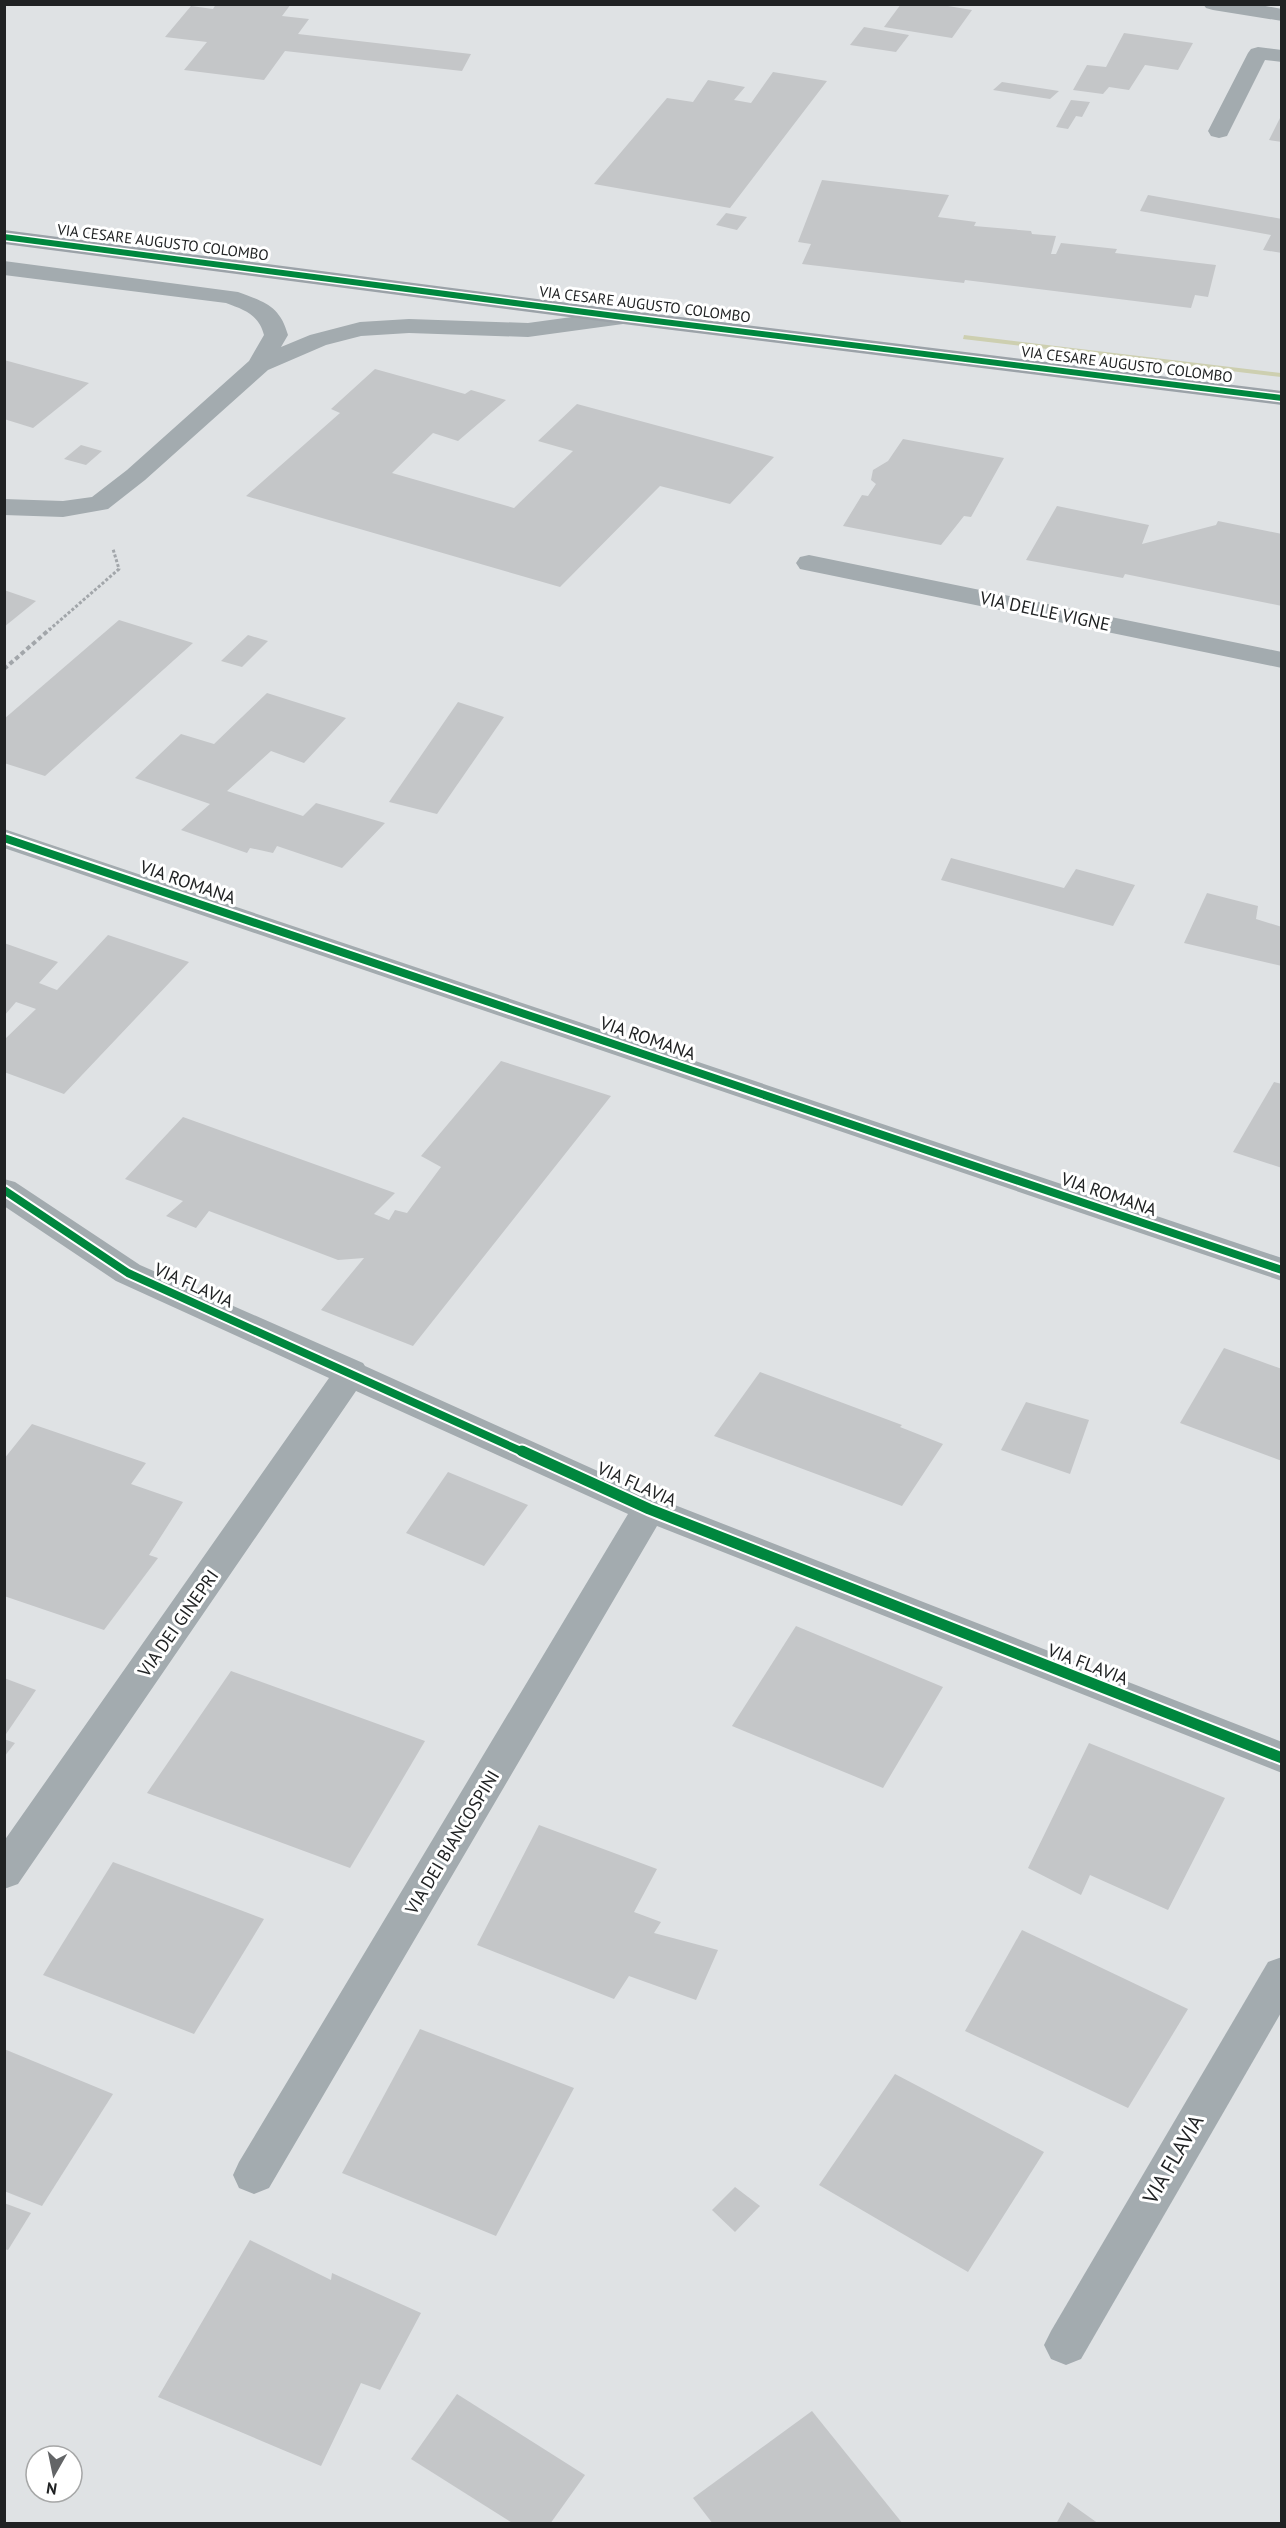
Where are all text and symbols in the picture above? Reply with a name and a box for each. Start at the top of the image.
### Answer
street label: VIA CESARE AUGUSTO COLOMBO [55,219,270,264]
street label: VIA CESARE AUGUSTO COLOMBO [537,281,752,326]
street label: VIA CESARE AUGUSTO COLOMBO [1019,341,1234,386]
street label: VIA DELLE VIGNE [977,586,1112,636]
street label: VIA ROMANA [136,855,239,909]
street label: VIA ROMANA [596,1011,699,1065]
street label: VIA ROMANA [1057,1167,1160,1221]
street label: VIA FLAVIA [150,1257,238,1313]
street label: VIA FLAVIA [593,1456,681,1512]
street label: VIA DEI GINEPRI [132,1565,223,1682]
street label: VIA FLAVIA [1044,1638,1132,1690]
street label: VIA DEI BIANCOSPINI [399,1766,504,1919]
street label: VIA FLAVIA [1136,2109,1210,2209]
north arrow [24,2444,84,2504]
text: N [45,2478,58,2500]

